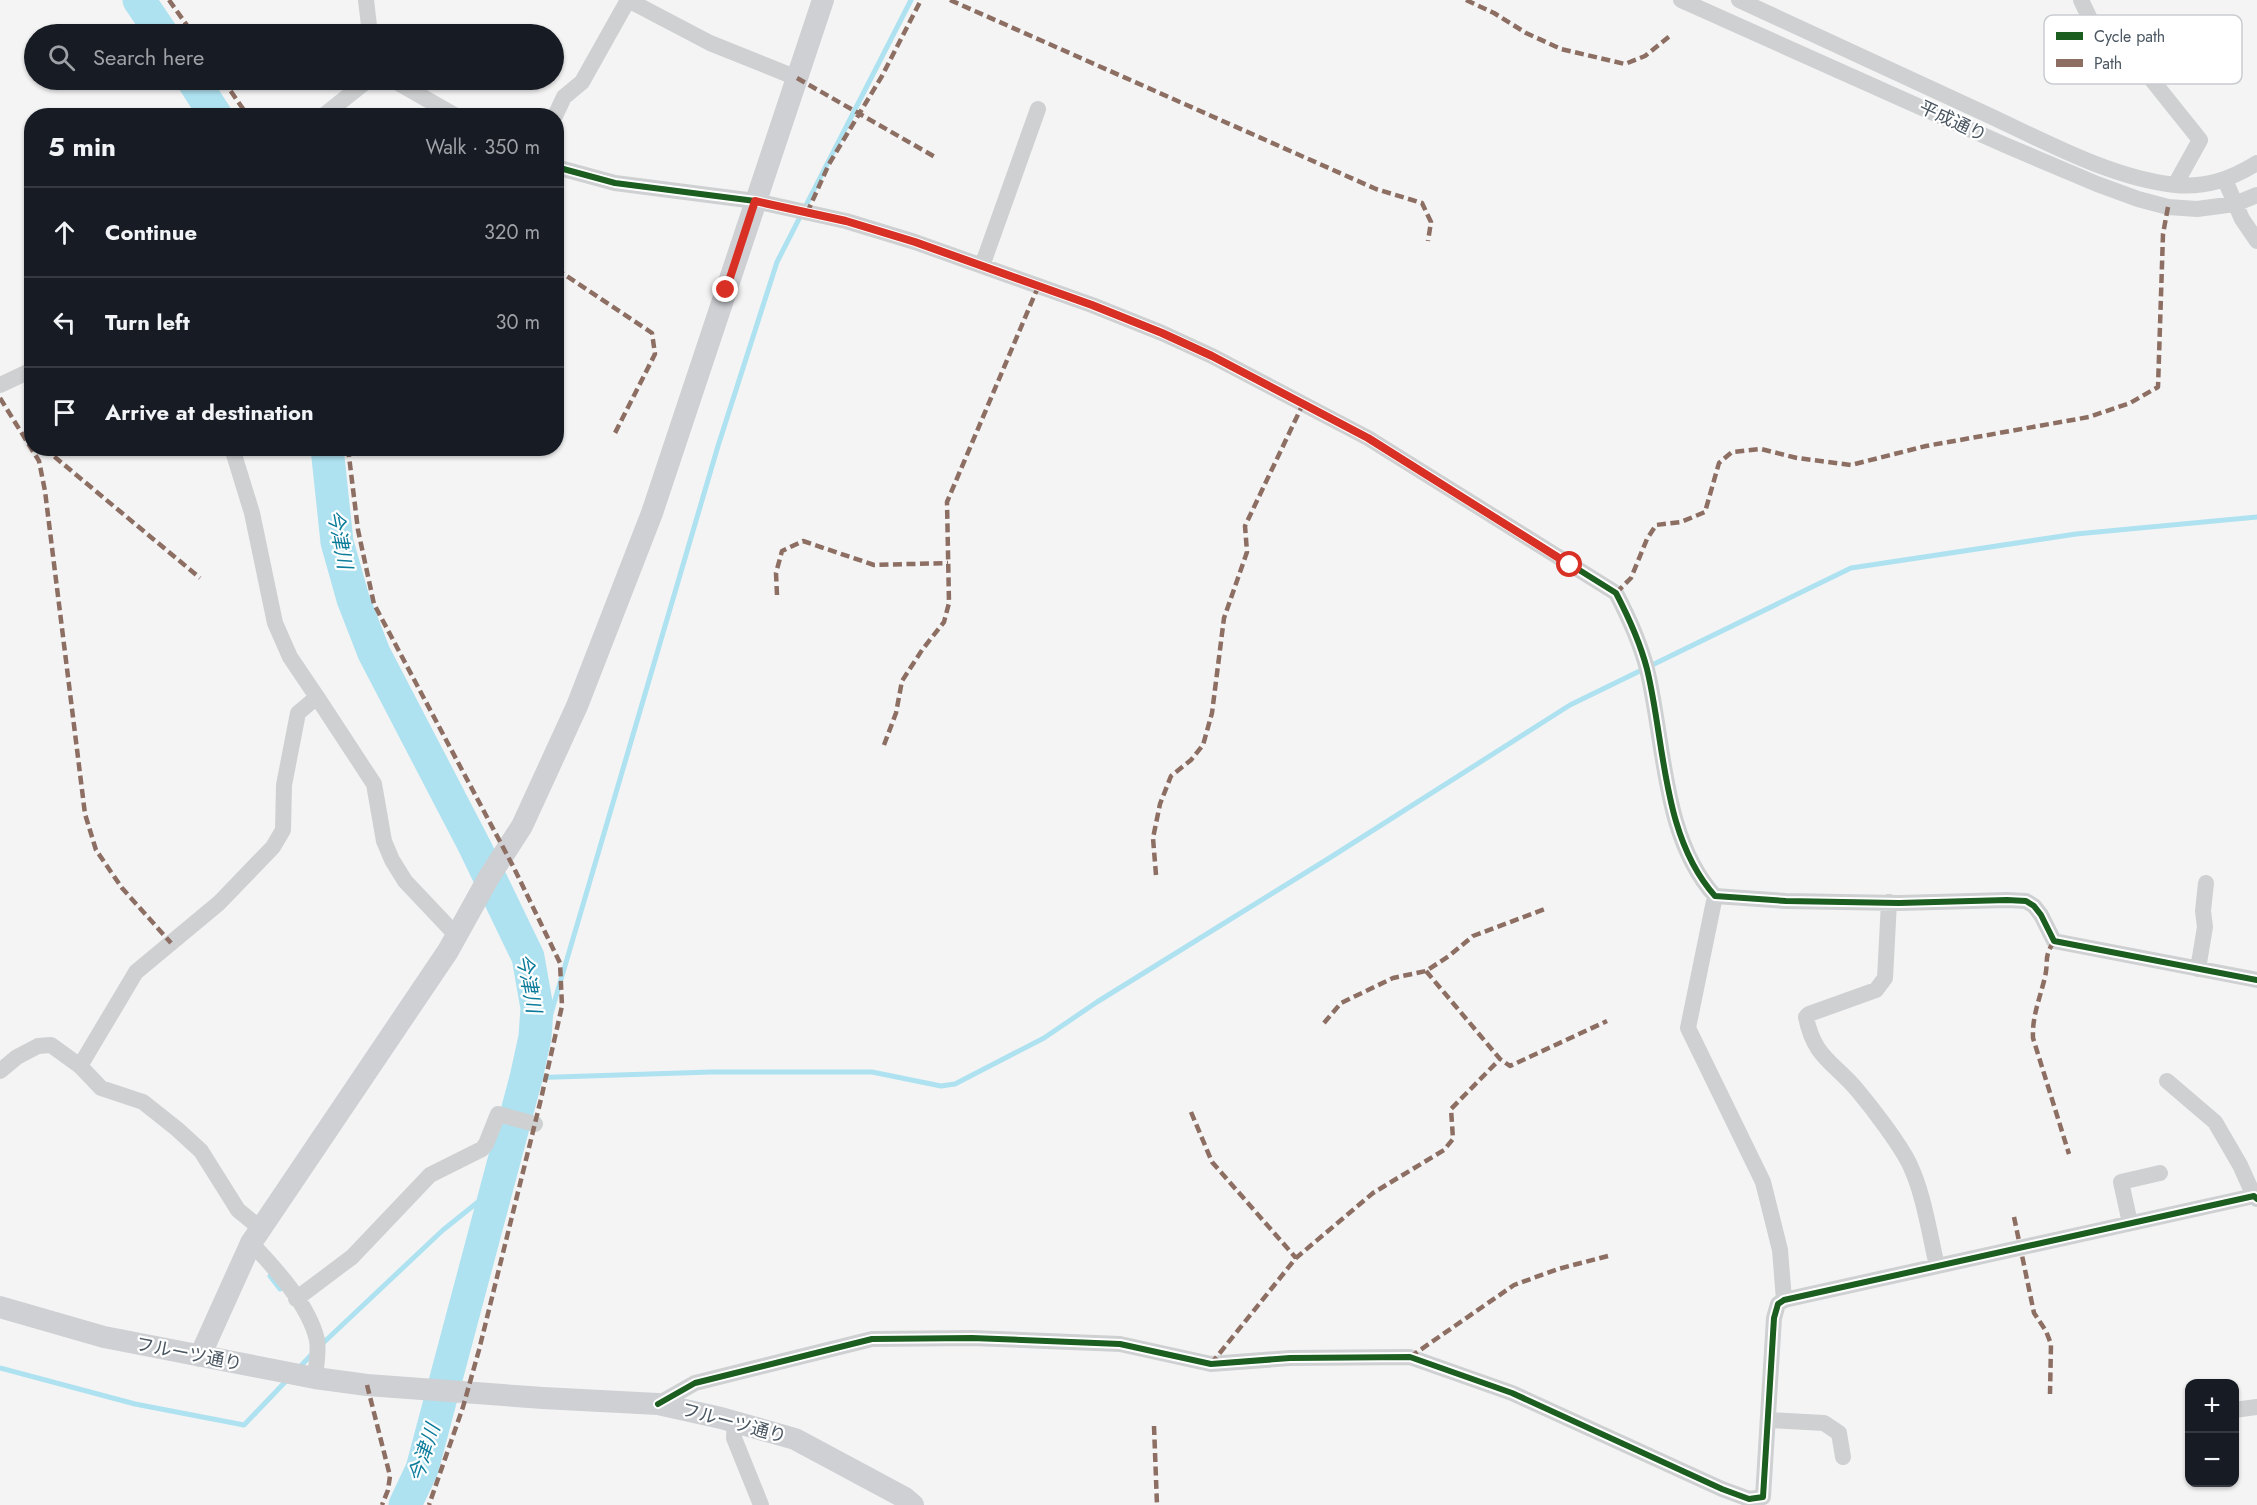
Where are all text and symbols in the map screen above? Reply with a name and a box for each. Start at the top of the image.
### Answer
legend [2044,15,2242,84]
search box [24,24,564,90]
text: Cycle path [2094,25,2165,48]
icon: search [45,41,78,74]
text: Search here [93,41,204,73]
text: Path [2094,52,2122,75]
street label: 平成通り [1915,94,1991,148]
text: 5 min [48,128,116,166]
text: Walk · 350 m [425,133,540,162]
icon: ahead [48,216,81,249]
text: Continue [105,216,197,248]
text: 320 m [484,218,540,247]
route end [712,276,738,302]
icon: left [48,306,81,339]
text: Turn left [105,306,190,338]
text: 30 m [495,308,540,337]
icon: arrive [48,396,81,429]
text: Arrive at destination [105,396,314,428]
water label: 今津川 [320,507,360,573]
route start [1556,551,1582,577]
water label: 今津川 [509,951,549,1017]
street label: フルーツ通り [134,1331,244,1377]
map controls [2185,1379,2239,1487]
button: + [2185,1379,2239,1433]
street label: フルーツ通り [679,1397,789,1449]
water label: 今津川 [401,1418,448,1486]
button: − [2185,1433,2239,1487]

